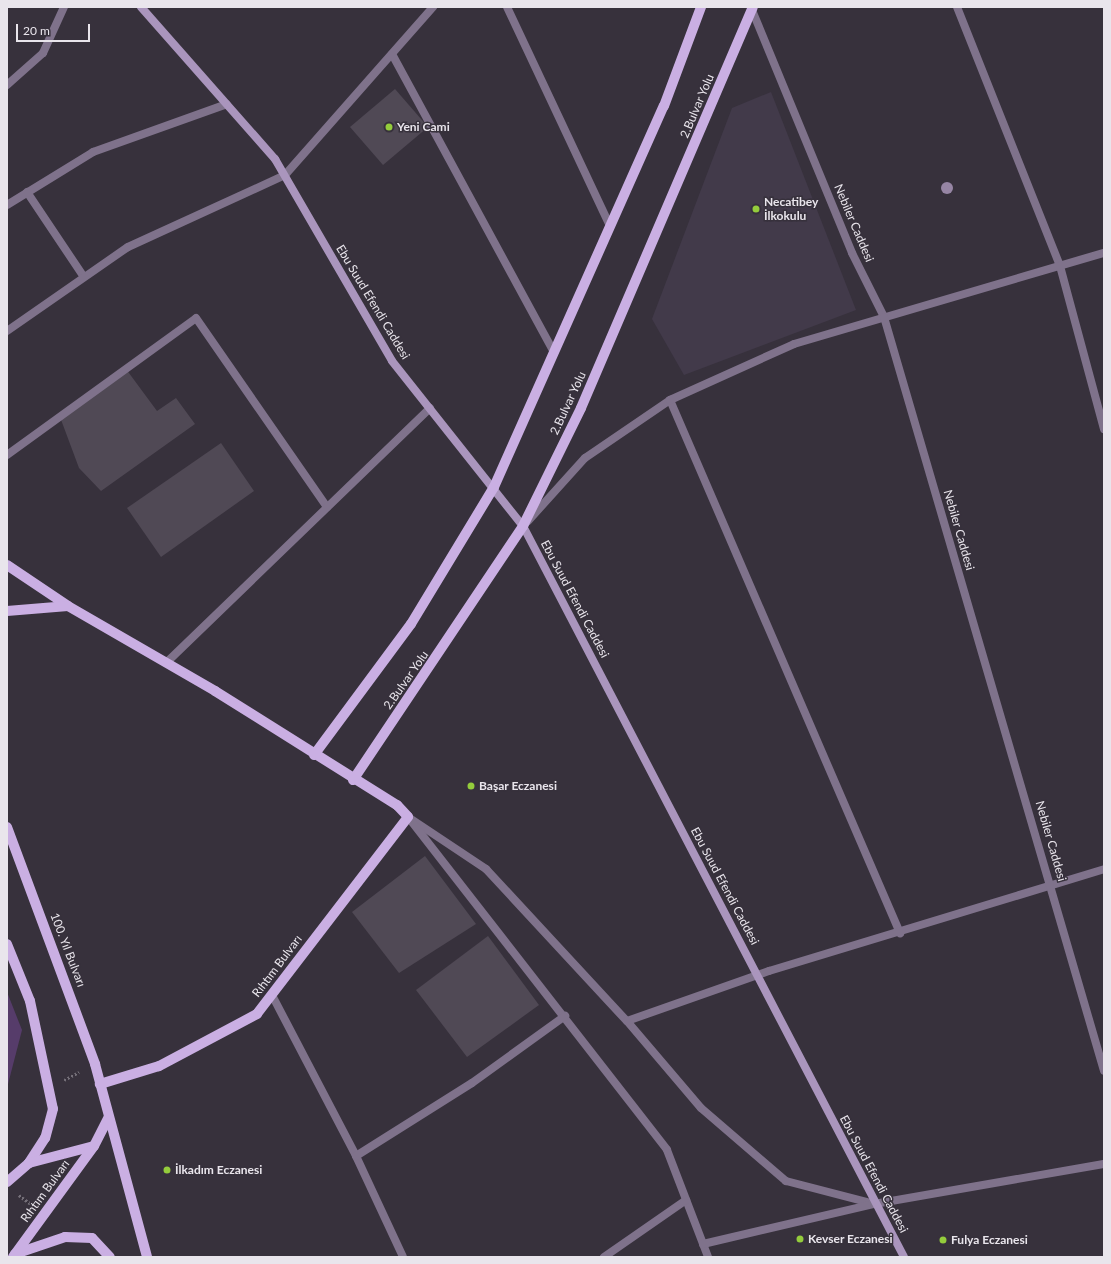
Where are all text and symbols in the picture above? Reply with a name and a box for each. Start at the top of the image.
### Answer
scale bar [18,16,92,42]
text: 20 m [23,23,50,38]
street label: 2.Bulvar Yolu [677,71,717,141]
place label: Yeni Cami [397,120,450,134]
marker: Yeni Cami [384,122,394,132]
street label: Nebiler Caddesi [831,182,877,264]
place label: Necatibey İlkokulu [764,195,818,223]
marker: Necatibey İlkokulu [751,204,761,214]
street label: Ebu Suud Efendi Caddesi [333,242,413,362]
street label: 2.Bulvar Yolu [547,369,589,437]
street label: Nebiler Caddesi [941,488,977,572]
street label: Ebu Suud Efendi Caddesi [538,538,612,660]
street label: 2.Bulvar Yolu [380,648,432,712]
place label: Başar Eczanesi [479,779,557,793]
marker: Başar Eczanesi [466,781,476,791]
street label: Nebiler Caddesi [1033,799,1069,883]
street label: Ebu Suud Efendi Caddesi [688,825,762,947]
street label: 100. Yıl Bulvarı [47,911,89,989]
street label: Rıhtım Bulvarı [249,932,305,1000]
street label: Ebu Suud Efendi Caddesi [837,1113,911,1235]
street label: Rıhtım Bulvarı [18,1157,72,1225]
place label: İlkadım Eczanesi [175,1163,262,1177]
marker: İlkadım Eczanesi [162,1165,172,1175]
place label: Kevser Eczanesi [808,1232,893,1246]
place label: Fulya Eczanesi [951,1233,1028,1247]
marker: Kevser Eczanesi [795,1234,805,1244]
marker: Fulya Eczanesi [938,1235,948,1245]

